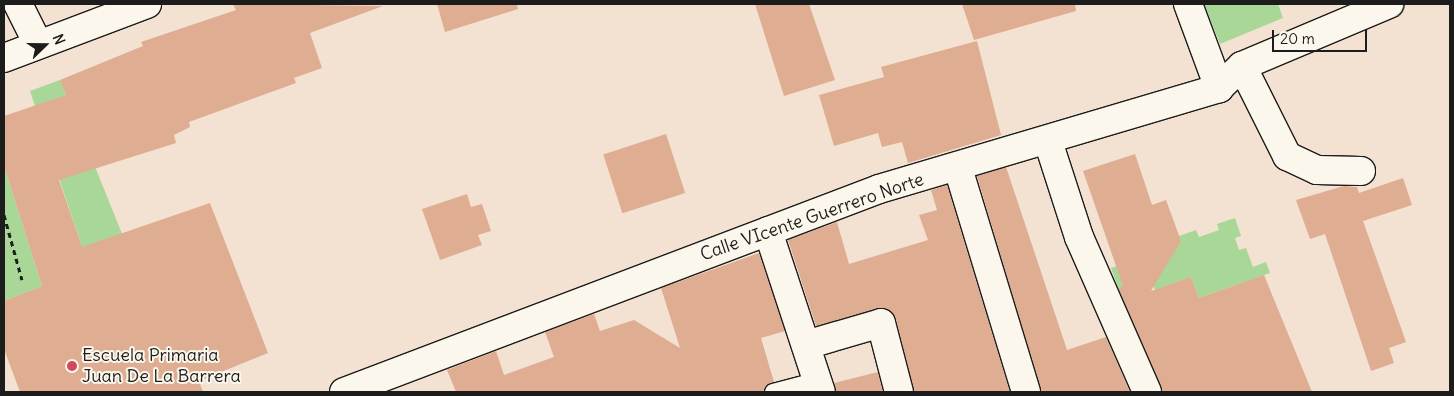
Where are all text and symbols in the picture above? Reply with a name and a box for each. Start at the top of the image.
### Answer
north arrow [20,20,70,70]
scale bar [1274,20,1369,52]
text: 20 m [1280,29,1315,48]
text: N [49,32,69,47]
street label: Calle VIcente Guerrero Norte [697,169,927,265]
place label: Escuela Primaria Juan De La Barrera [82,345,241,388]
marker: Escuela Primaria Juan De La Barrera [66,360,78,372]

